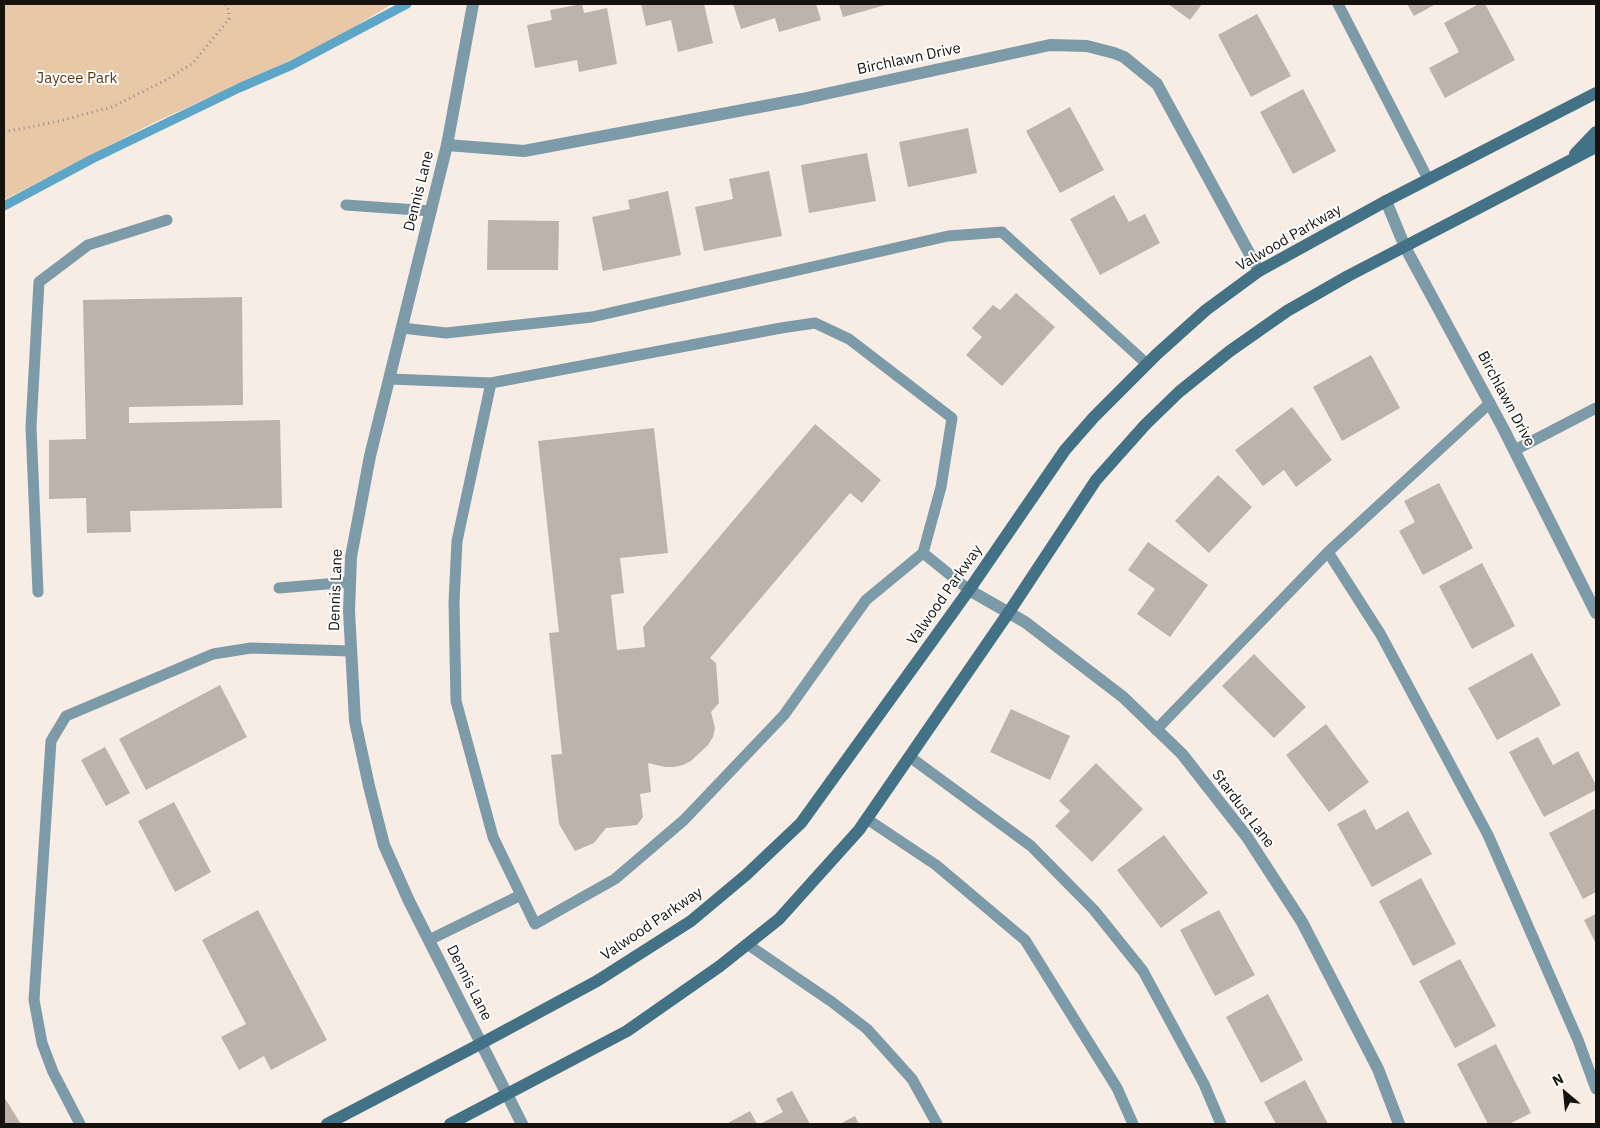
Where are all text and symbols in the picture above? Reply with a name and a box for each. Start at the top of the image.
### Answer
street label: Birchlawn Drive [856,39,962,79]
park label: Jaycee Park [37,70,117,88]
street label: Dennis Lane [400,149,438,233]
street label: Valwood Parkway [1233,201,1345,275]
street label: Birchlawn Drive [1473,348,1539,450]
street label: Valwood Parkway [904,541,986,649]
street label: Dennis Lane [326,549,346,631]
street label: Stardust Lane [1208,766,1278,852]
street label: Valwood Parkway [598,883,706,965]
street label: Dennis Lane [442,942,496,1024]
north arrow [1540,1068,1590,1118]
text: N [1549,1069,1567,1090]

